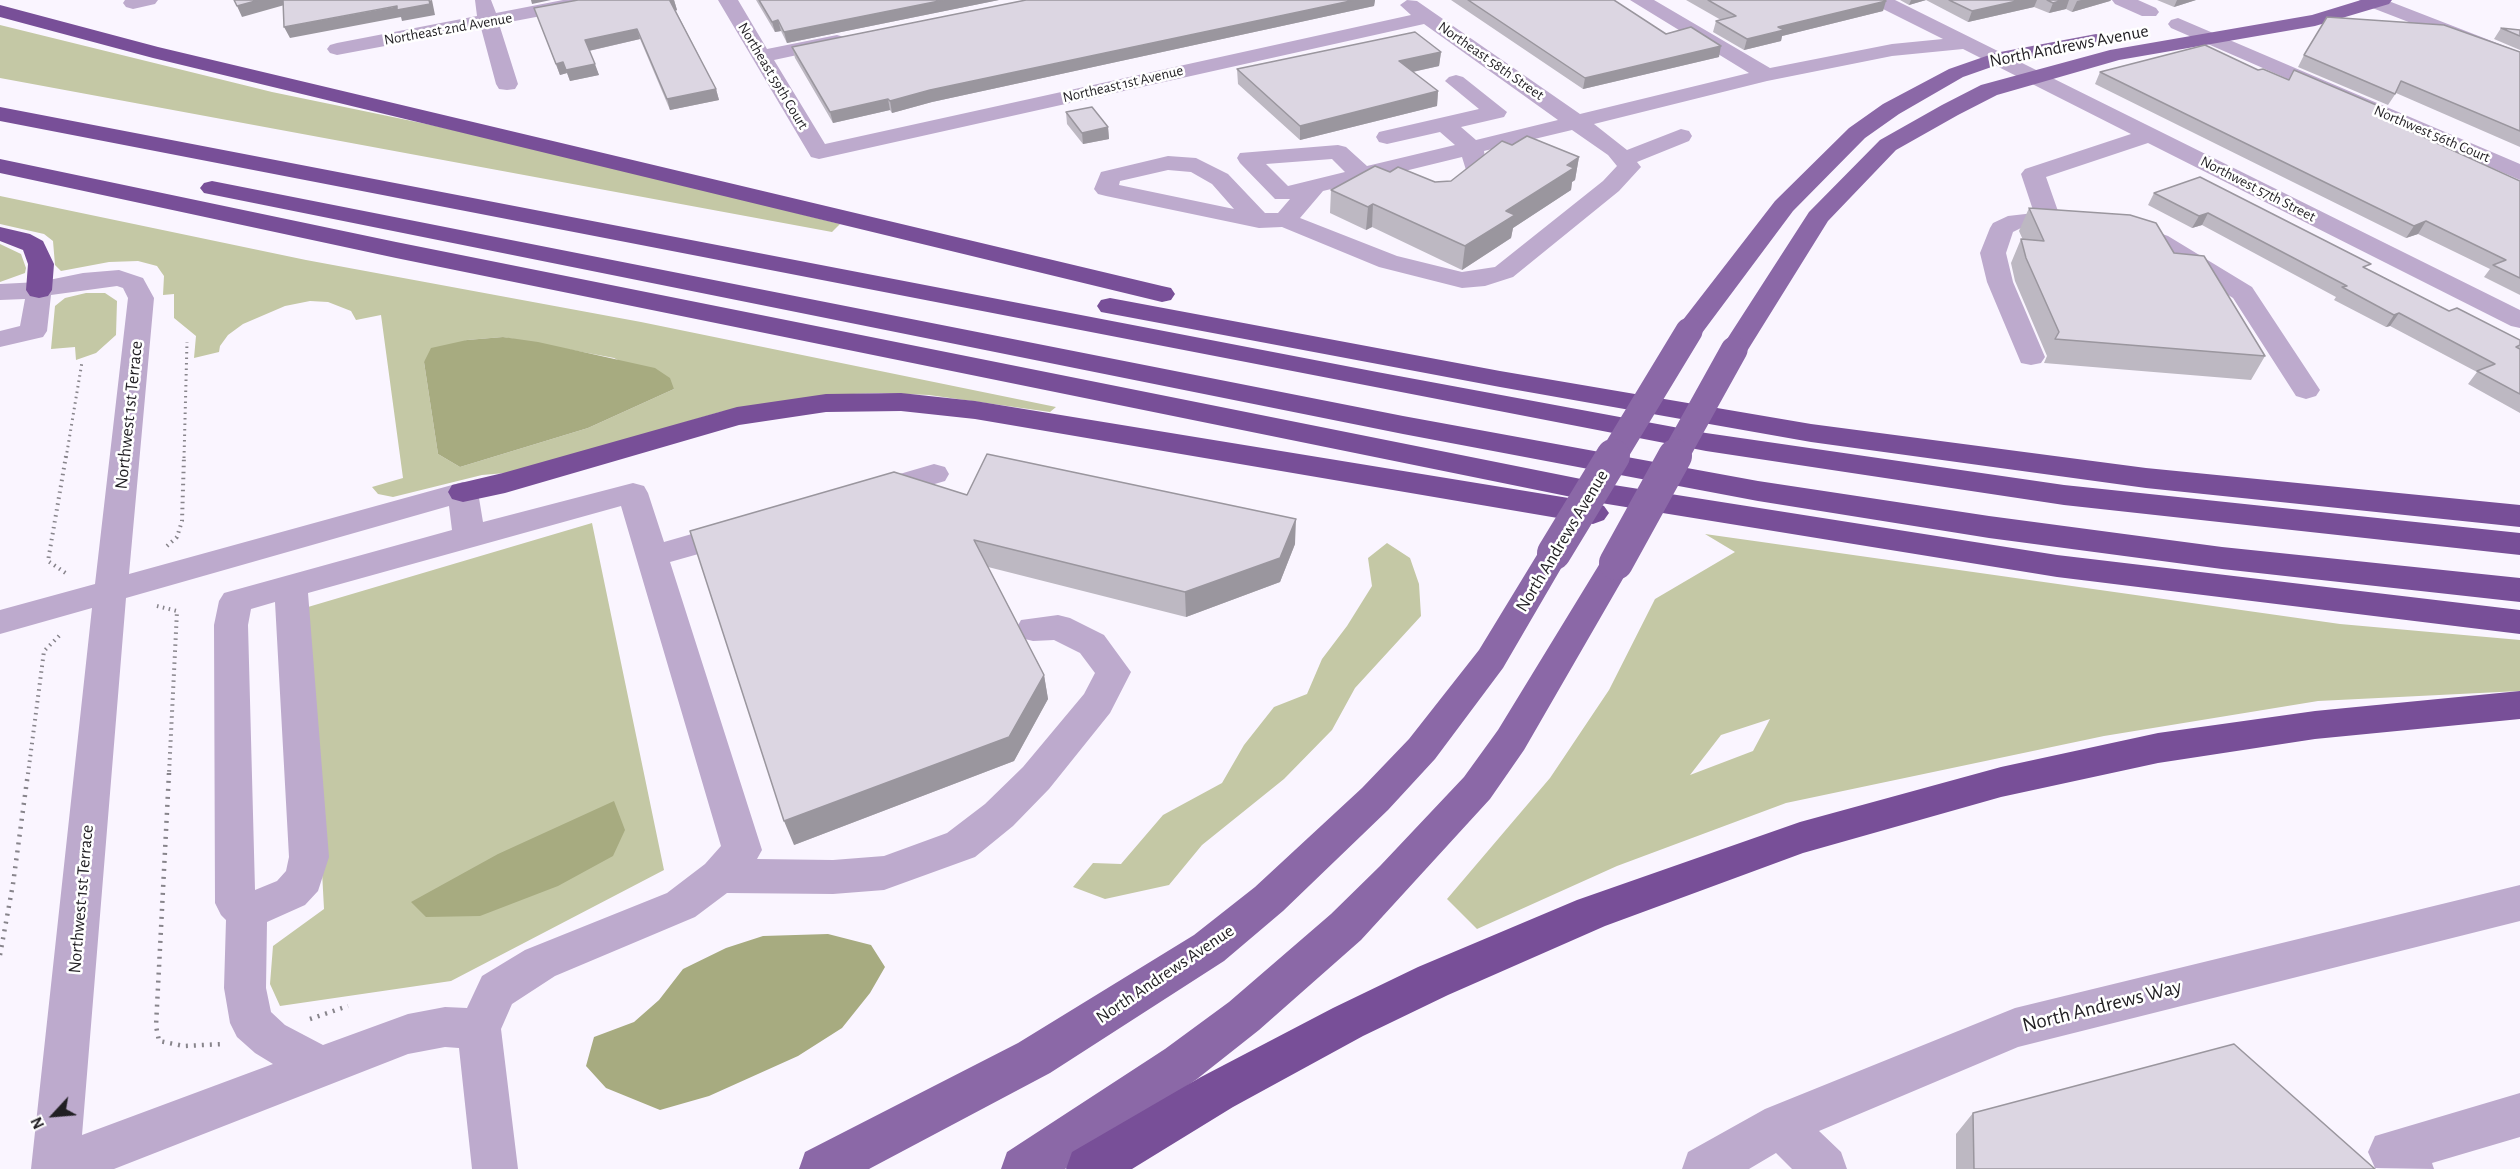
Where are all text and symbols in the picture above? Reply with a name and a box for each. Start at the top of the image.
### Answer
street label: Northeast 2nd Avenue [383,9,513,49]
street label: Northeast 58th Street [1435,18,1547,104]
street label: Northeast 59th Court [734,19,812,133]
street label: North Andrews Avenue [1988,20,2150,72]
street label: Northeast 1st Avenue [1061,61,1185,107]
street label: Northwest 56th Court [2371,101,2493,167]
street label: Northwest 57th Street [2197,152,2319,226]
street label: Northwest 1st Terrace [110,340,148,490]
street label: North Andrews Avenue [1511,466,1613,616]
street label: Northwest 1st Terrace [64,824,98,974]
street label: North Andrews Avenue [1092,920,1238,1028]
street label: North Andrews Way [2020,974,2184,1038]
north arrow [24,1085,84,1145]
text: N [28,1114,47,1131]

